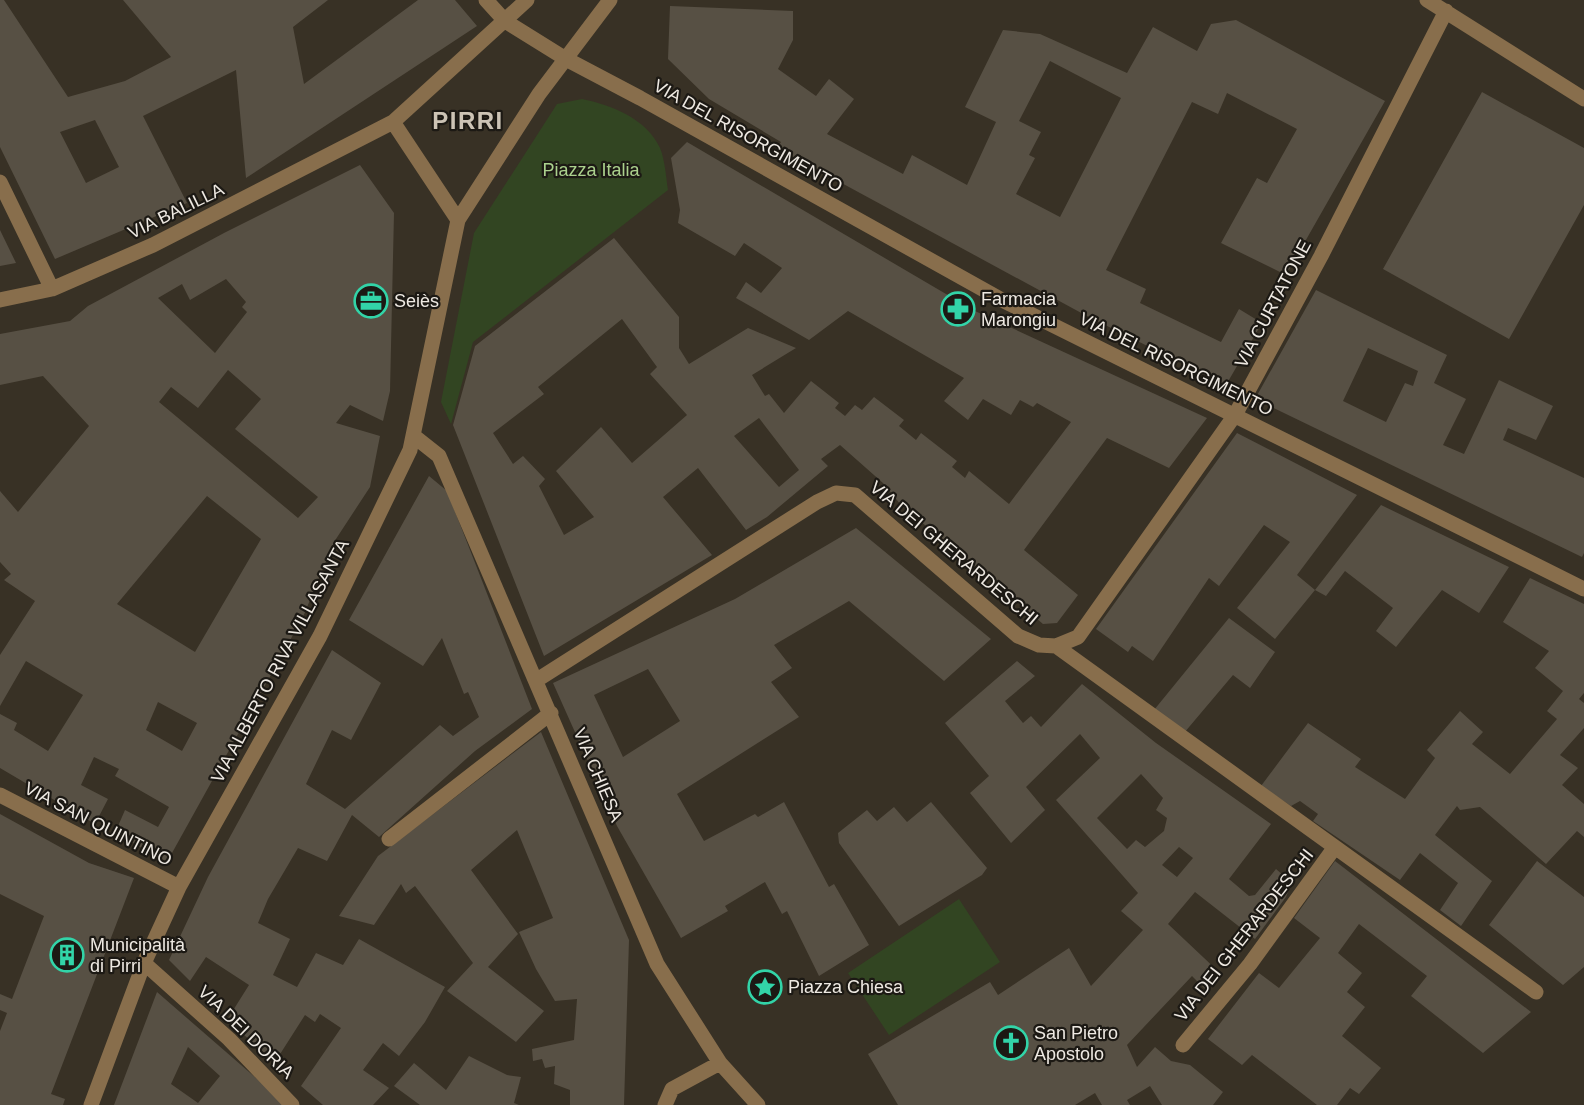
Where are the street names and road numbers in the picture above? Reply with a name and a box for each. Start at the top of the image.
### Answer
street label: VIA DEL RISORGIMENTO [650,76,846,196]
street label: VIA BALILLA [125,179,227,243]
street label: VIA CURTATONE [1231,237,1315,371]
street label: VIA DEL RISORGIMENTO [1076,308,1276,420]
street label: VIA DEI GHERARDESCHI [866,477,1042,629]
street label: VIA ALBERTO RIVA VILLASANTA [207,536,353,786]
street label: VIA CHIESA [569,725,627,825]
street label: VIA SAN QUINTINO [21,778,175,870]
street label: VIA DEI GHERARDESCHI [1171,845,1317,1025]
street label: VIA DEI DORIA [194,981,298,1083]

